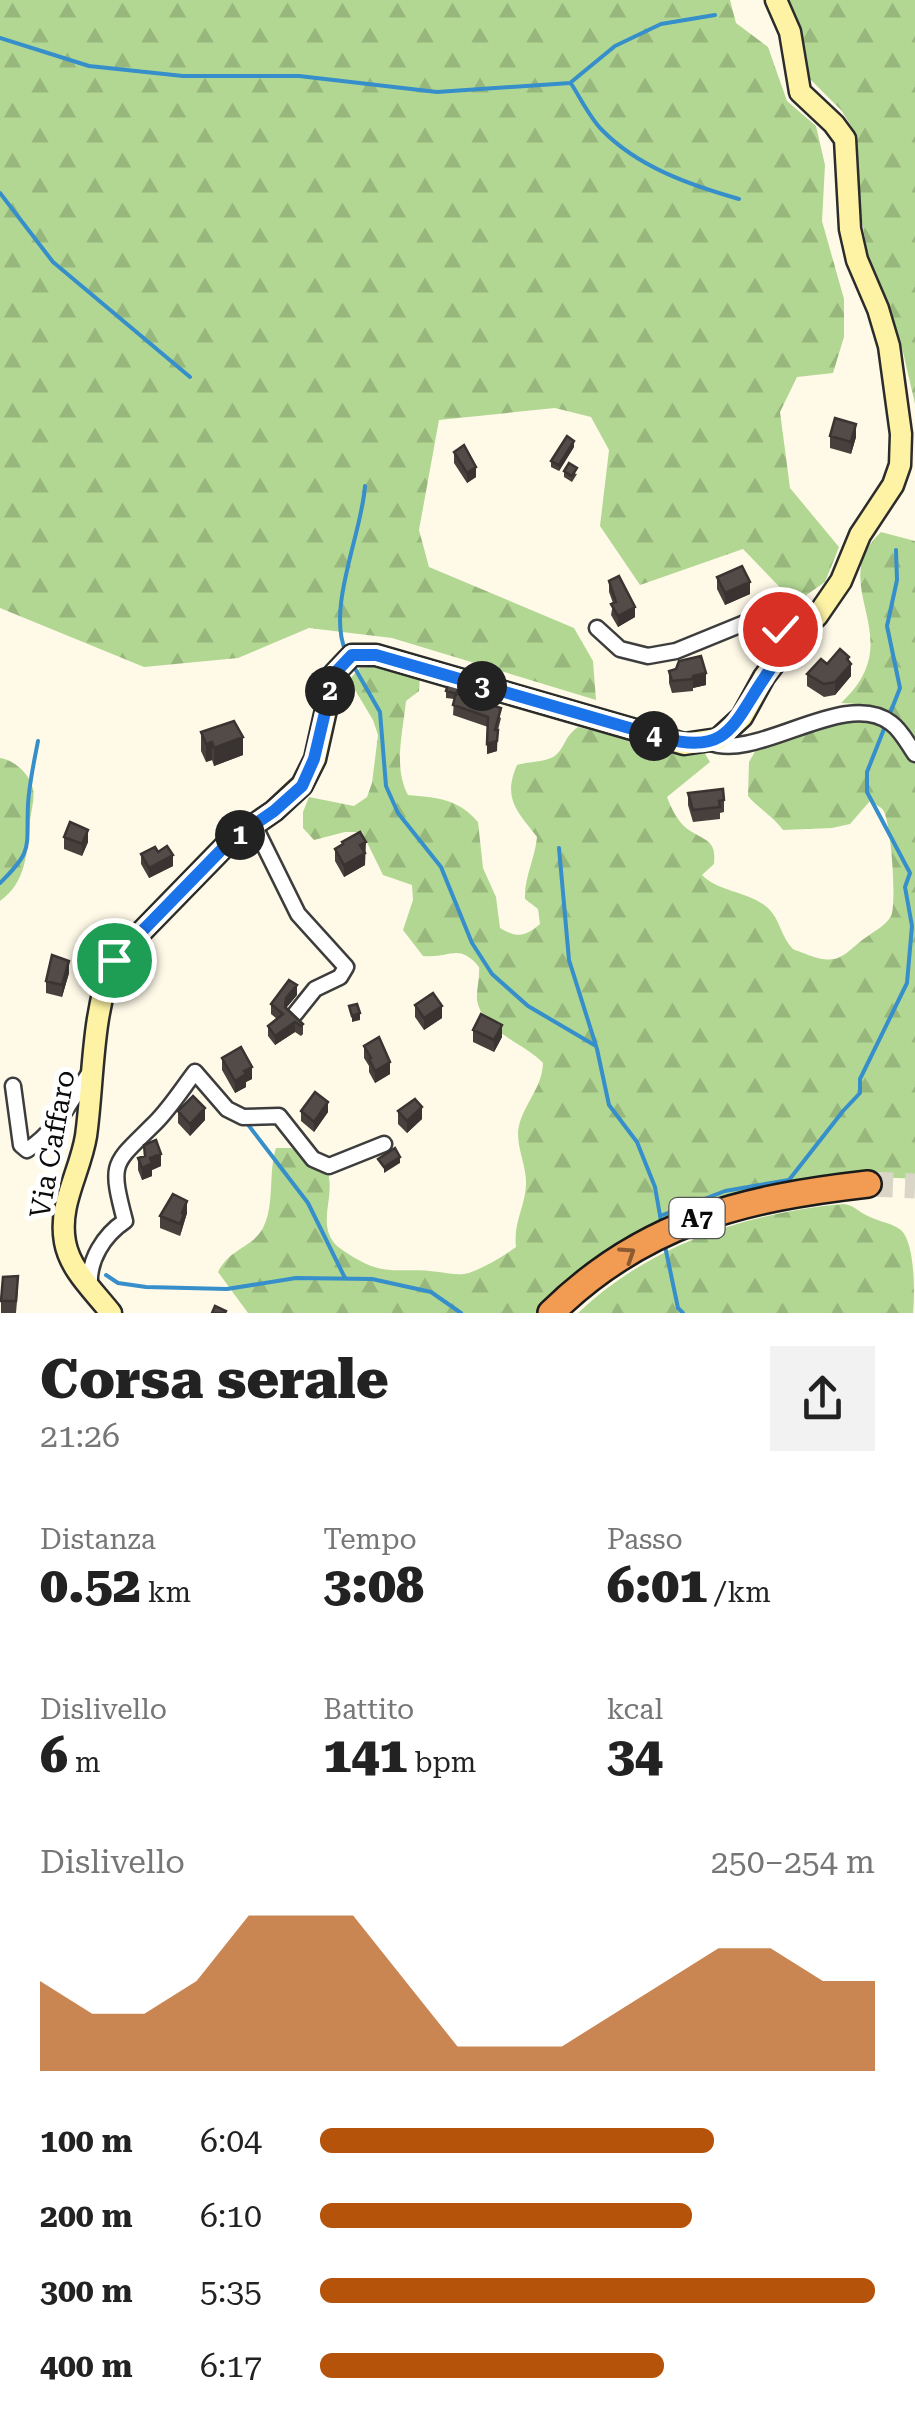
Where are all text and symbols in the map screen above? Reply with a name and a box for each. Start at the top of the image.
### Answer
pin [738,587,823,672]
icon: check [753,602,808,657]
pin: 3 [457,661,507,711]
pin: 2 [305,666,355,716]
text: 3 [474,669,490,702]
text: 2 [322,674,338,707]
pin: 4 [629,711,679,761]
text: 4 [646,719,662,752]
pin: 1 [215,810,265,860]
text: 1 [232,818,248,851]
pin [72,918,157,1003]
icon: arrive [87,933,142,988]
street label: Via Caffaro [23,1068,82,1221]
road number: A7 [670,1198,724,1238]
one-way arrow [617,1247,635,1266]
button: share [770,1346,875,1451]
text: Corsa serale [40,1347,389,1411]
text: 21:26 [40,1417,120,1455]
text: Distanza [40,1523,156,1556]
text: Tempo [323,1523,417,1556]
text: Passo [607,1523,683,1556]
text: 0.52 [40,1556,141,1614]
text: 3:08 [323,1556,424,1614]
text: 6:01 [607,1556,707,1614]
text: km [141,1576,191,1609]
text: /km [707,1576,771,1609]
text: Dislivello [40,1693,167,1726]
text: Battito [323,1693,414,1726]
text: kcal [607,1693,663,1726]
text: 6 [40,1726,68,1784]
text: 141 [323,1726,407,1784]
text: 34 [607,1726,663,1784]
text: m [68,1746,101,1779]
text: bpm [407,1746,476,1779]
text: Dislivello [40,1843,185,1881]
text: 250–254 m [711,1843,875,1881]
text: 100 m [40,2122,133,2160]
text: 6:04 [200,2122,262,2160]
text: 200 m [40,2197,133,2235]
text: 6:10 [200,2197,262,2235]
text: 300 m [40,2272,133,2310]
text: 5:35 [200,2272,262,2310]
text: 400 m [40,2347,133,2385]
text: 6:17 [200,2347,262,2385]

